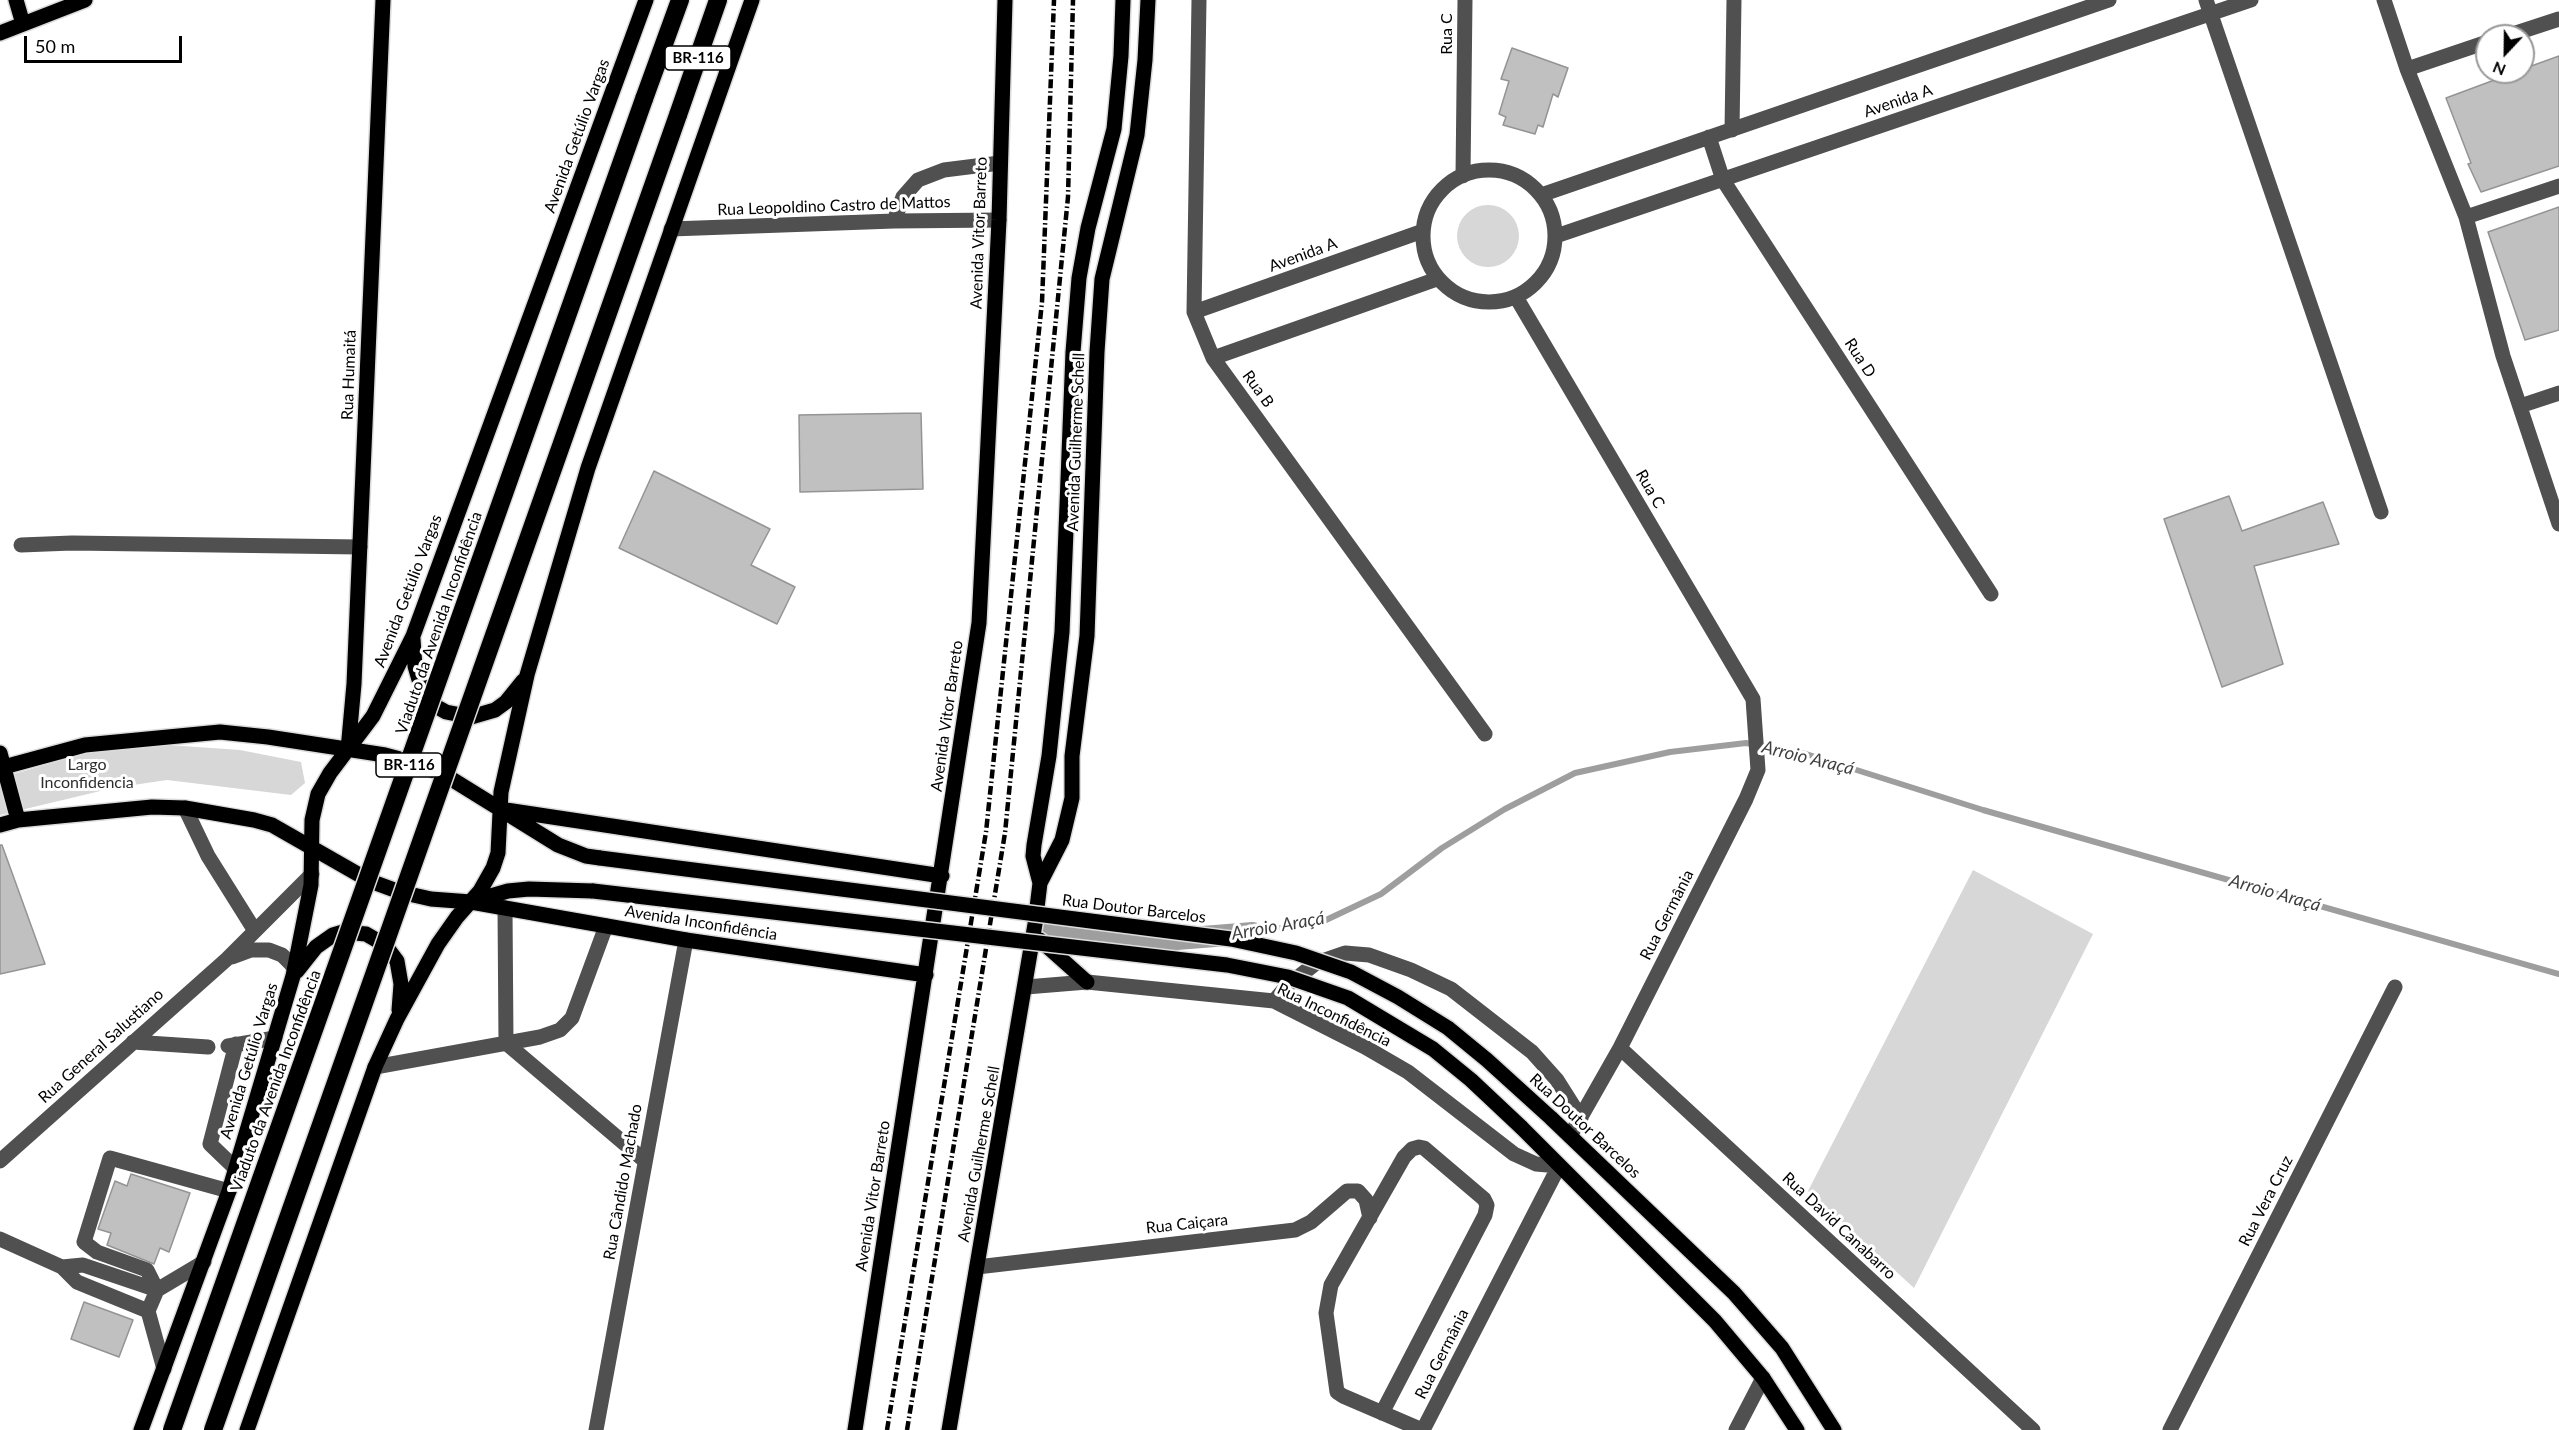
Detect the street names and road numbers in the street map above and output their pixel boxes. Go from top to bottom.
street label: Rua C [1437,13,1457,55]
road number: BR-116 [665,46,731,70]
street label: Avenida Getúlio Vargas [540,56,614,216]
street label: Avenida A [1861,80,1935,122]
street label: Avenida Vitor Barreto [967,156,991,310]
street label: Rua Leopoldino Castro de Mattos [717,192,951,220]
street label: Avenida A [1266,234,1340,276]
street label: Rua Humaitá [338,330,360,420]
street label: Rua D [1840,335,1880,381]
street label: Avenida Guilherme Schell [1063,352,1089,532]
street label: Rua B [1238,367,1278,411]
street label: Rua C [1631,466,1669,512]
street label: Viaduto da Avenida Inconfidência [392,509,486,737]
street label: Avenida Getúlio Vargas [370,512,446,670]
street label: Avenida Vitor Barreto [927,639,967,793]
road number: BR-116 [376,753,442,777]
street label: Rua Germânia [1636,867,1698,963]
street label: Rua Doutor Barcelos [1061,891,1207,927]
street label: Avenida Inconfidência [623,901,779,945]
street label: Viaduto da Avenida Inconfidência [227,968,325,1194]
street label: Rua Inconfidência [1274,979,1394,1051]
street label: Avenida Getúlio Vargas [216,981,282,1141]
street label: Rua General Salustiano [35,985,167,1107]
street label: Avenida Guilherme Schell [954,1064,1004,1244]
street label: Rua Doutor Barcelos [1526,1070,1644,1182]
street label: Rua Cândido Machado [600,1102,646,1262]
street label: Avenida Vitor Barreto [852,1119,894,1273]
street label: Rua Vera Cruz [2235,1152,2297,1250]
street label: Rua David Canabarro [1778,1168,1900,1284]
street label: Rua Caiçara [1145,1210,1229,1238]
street label: Rua Germânia [1411,1306,1473,1402]

